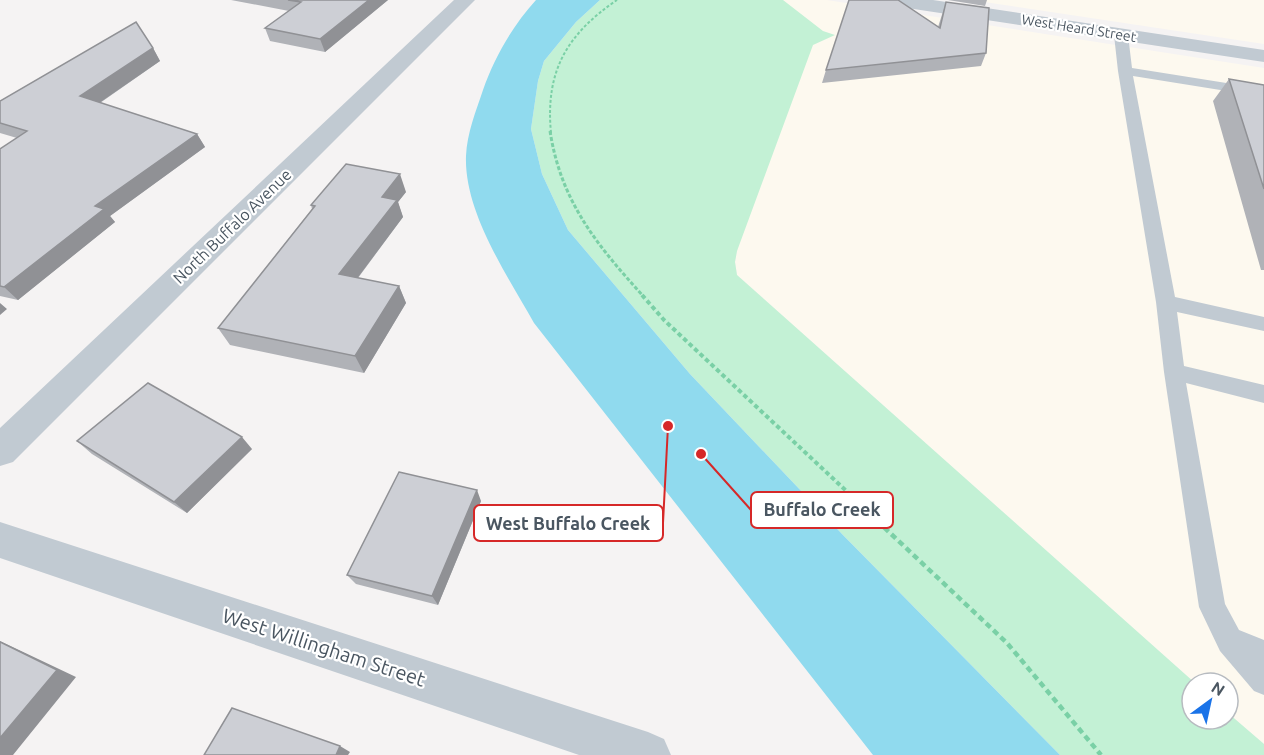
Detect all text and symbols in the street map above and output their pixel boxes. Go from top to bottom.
street label: West Heard Street [1021,11,1138,45]
street label: North Buffalo Avenue [169,165,295,287]
callout: Buffalo Creek [751,492,893,528]
text: Buffalo Creek [763,499,881,519]
callout: West Buffalo Creek [474,505,663,541]
text: West Buffalo Creek [486,513,650,533]
street label: West Willingham Street [220,603,428,691]
north arrow [1180,671,1240,731]
text: N [1208,678,1228,699]

